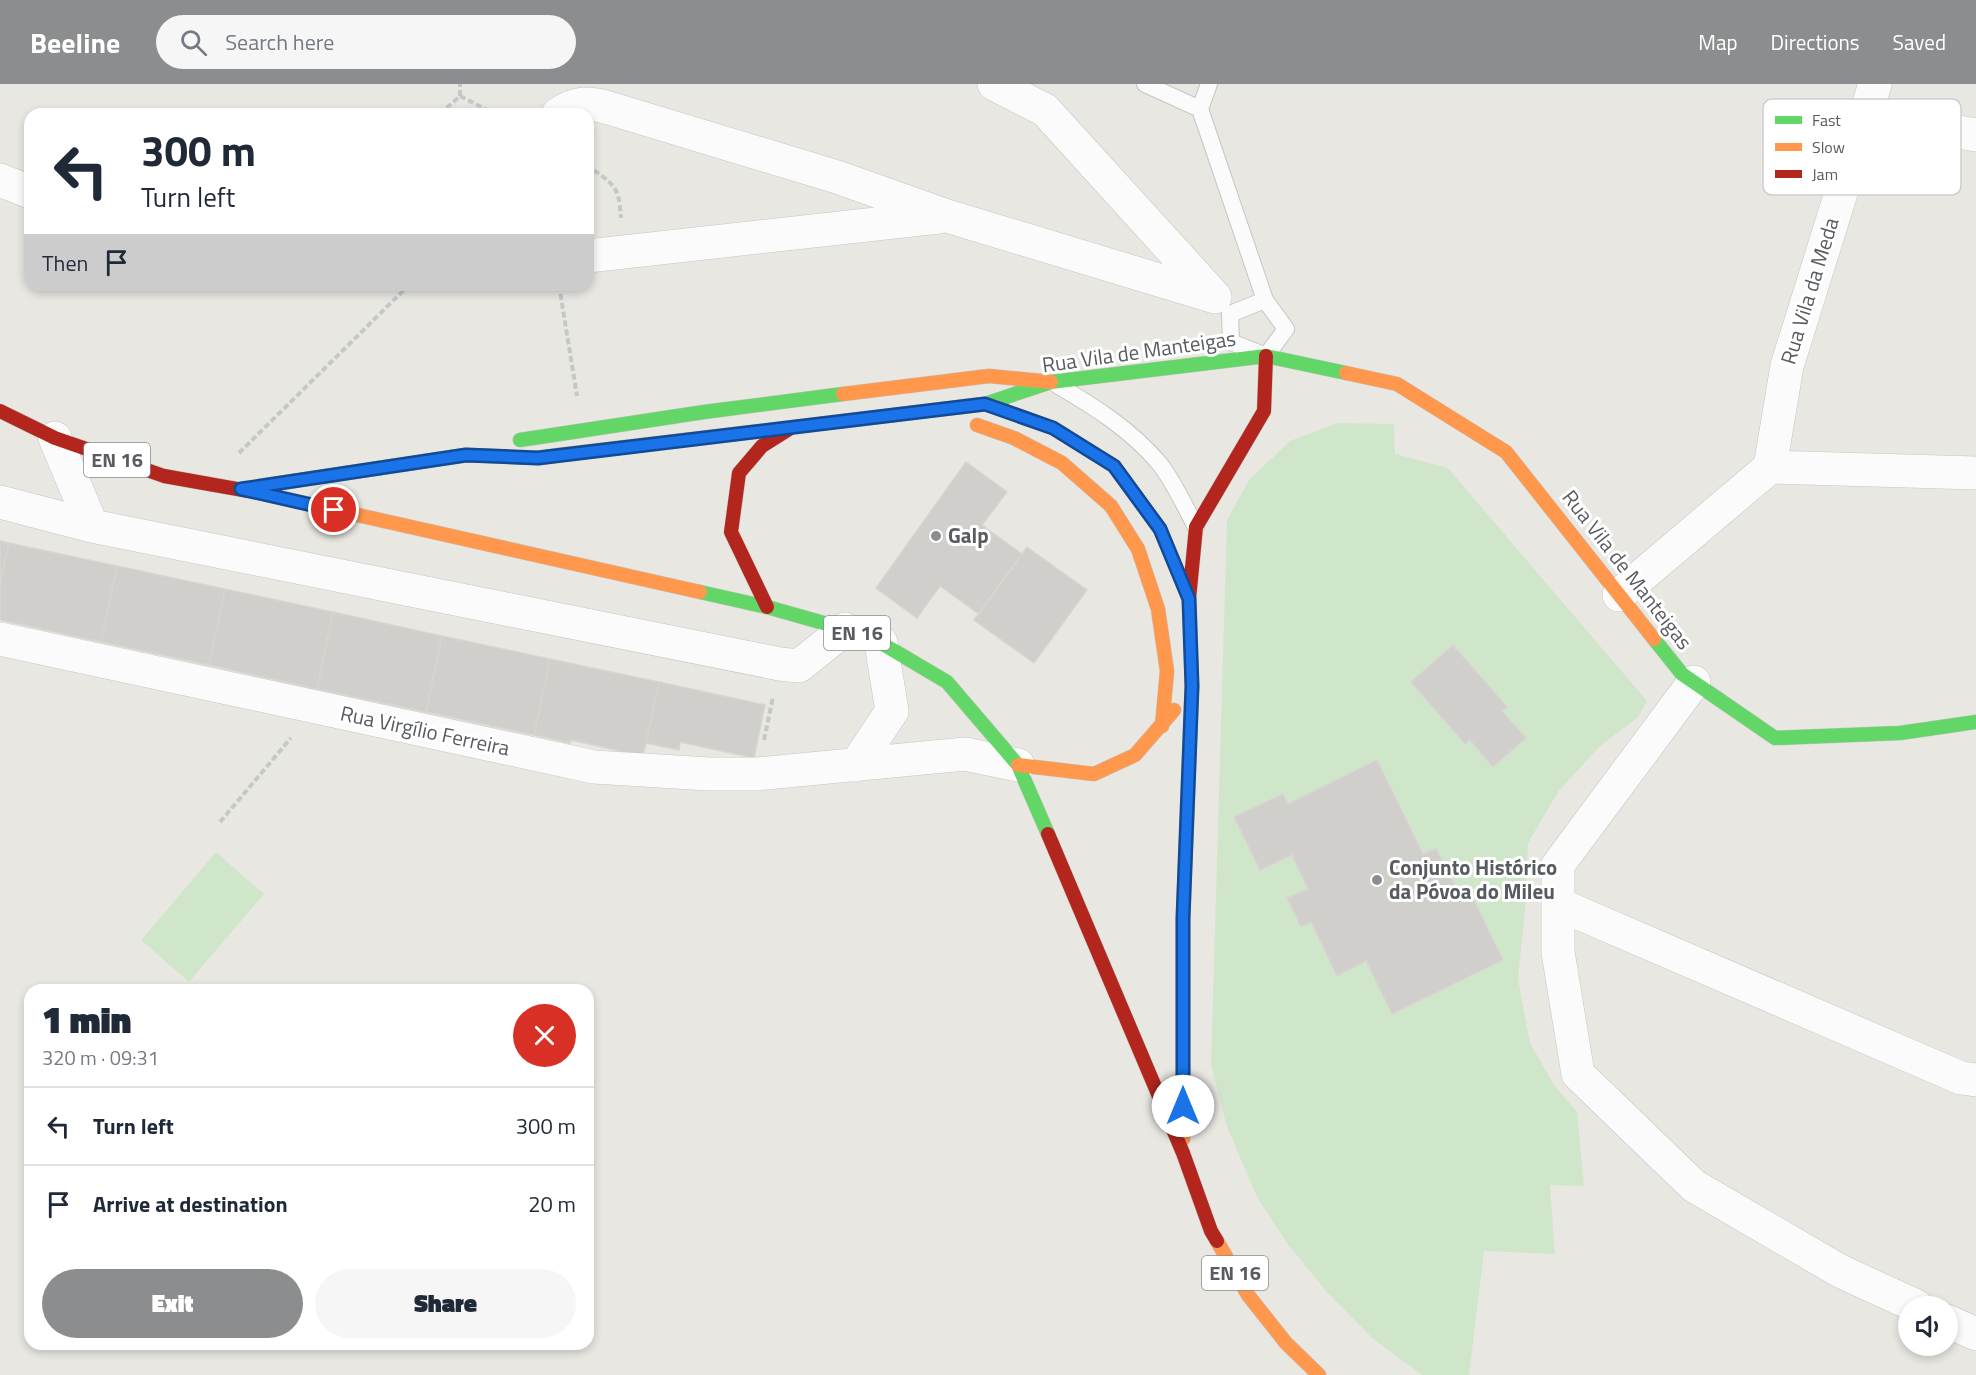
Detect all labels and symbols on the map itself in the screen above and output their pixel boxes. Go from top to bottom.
legend [1763,99,1961,195]
text: Fast [1812,108,1841,132]
text: Slow [1812,135,1845,159]
text: Jam [1812,162,1838,186]
street label: Rua Vila da Meda [1772,213,1847,368]
street label: Rua Vila de Manteigas [1040,322,1238,380]
road number: EN 16 [84,443,150,477]
street label: Rua Vila de Manteigas [1555,483,1701,656]
pin [308,484,359,535]
place label: Galp [948,519,989,551]
marker: Galp [929,529,943,543]
road number: EN 16 [824,616,890,650]
street label: Rua Virgílio Ferreira [338,696,513,764]
place label: Conjunto Histórico da Póvoa do Mileu [1389,851,1557,907]
marker: Conjunto Histórico da Póvoa do Mileu [1370,873,1384,887]
position arrow [1151,1074,1215,1138]
road number: EN 16 [1202,1256,1268,1290]

